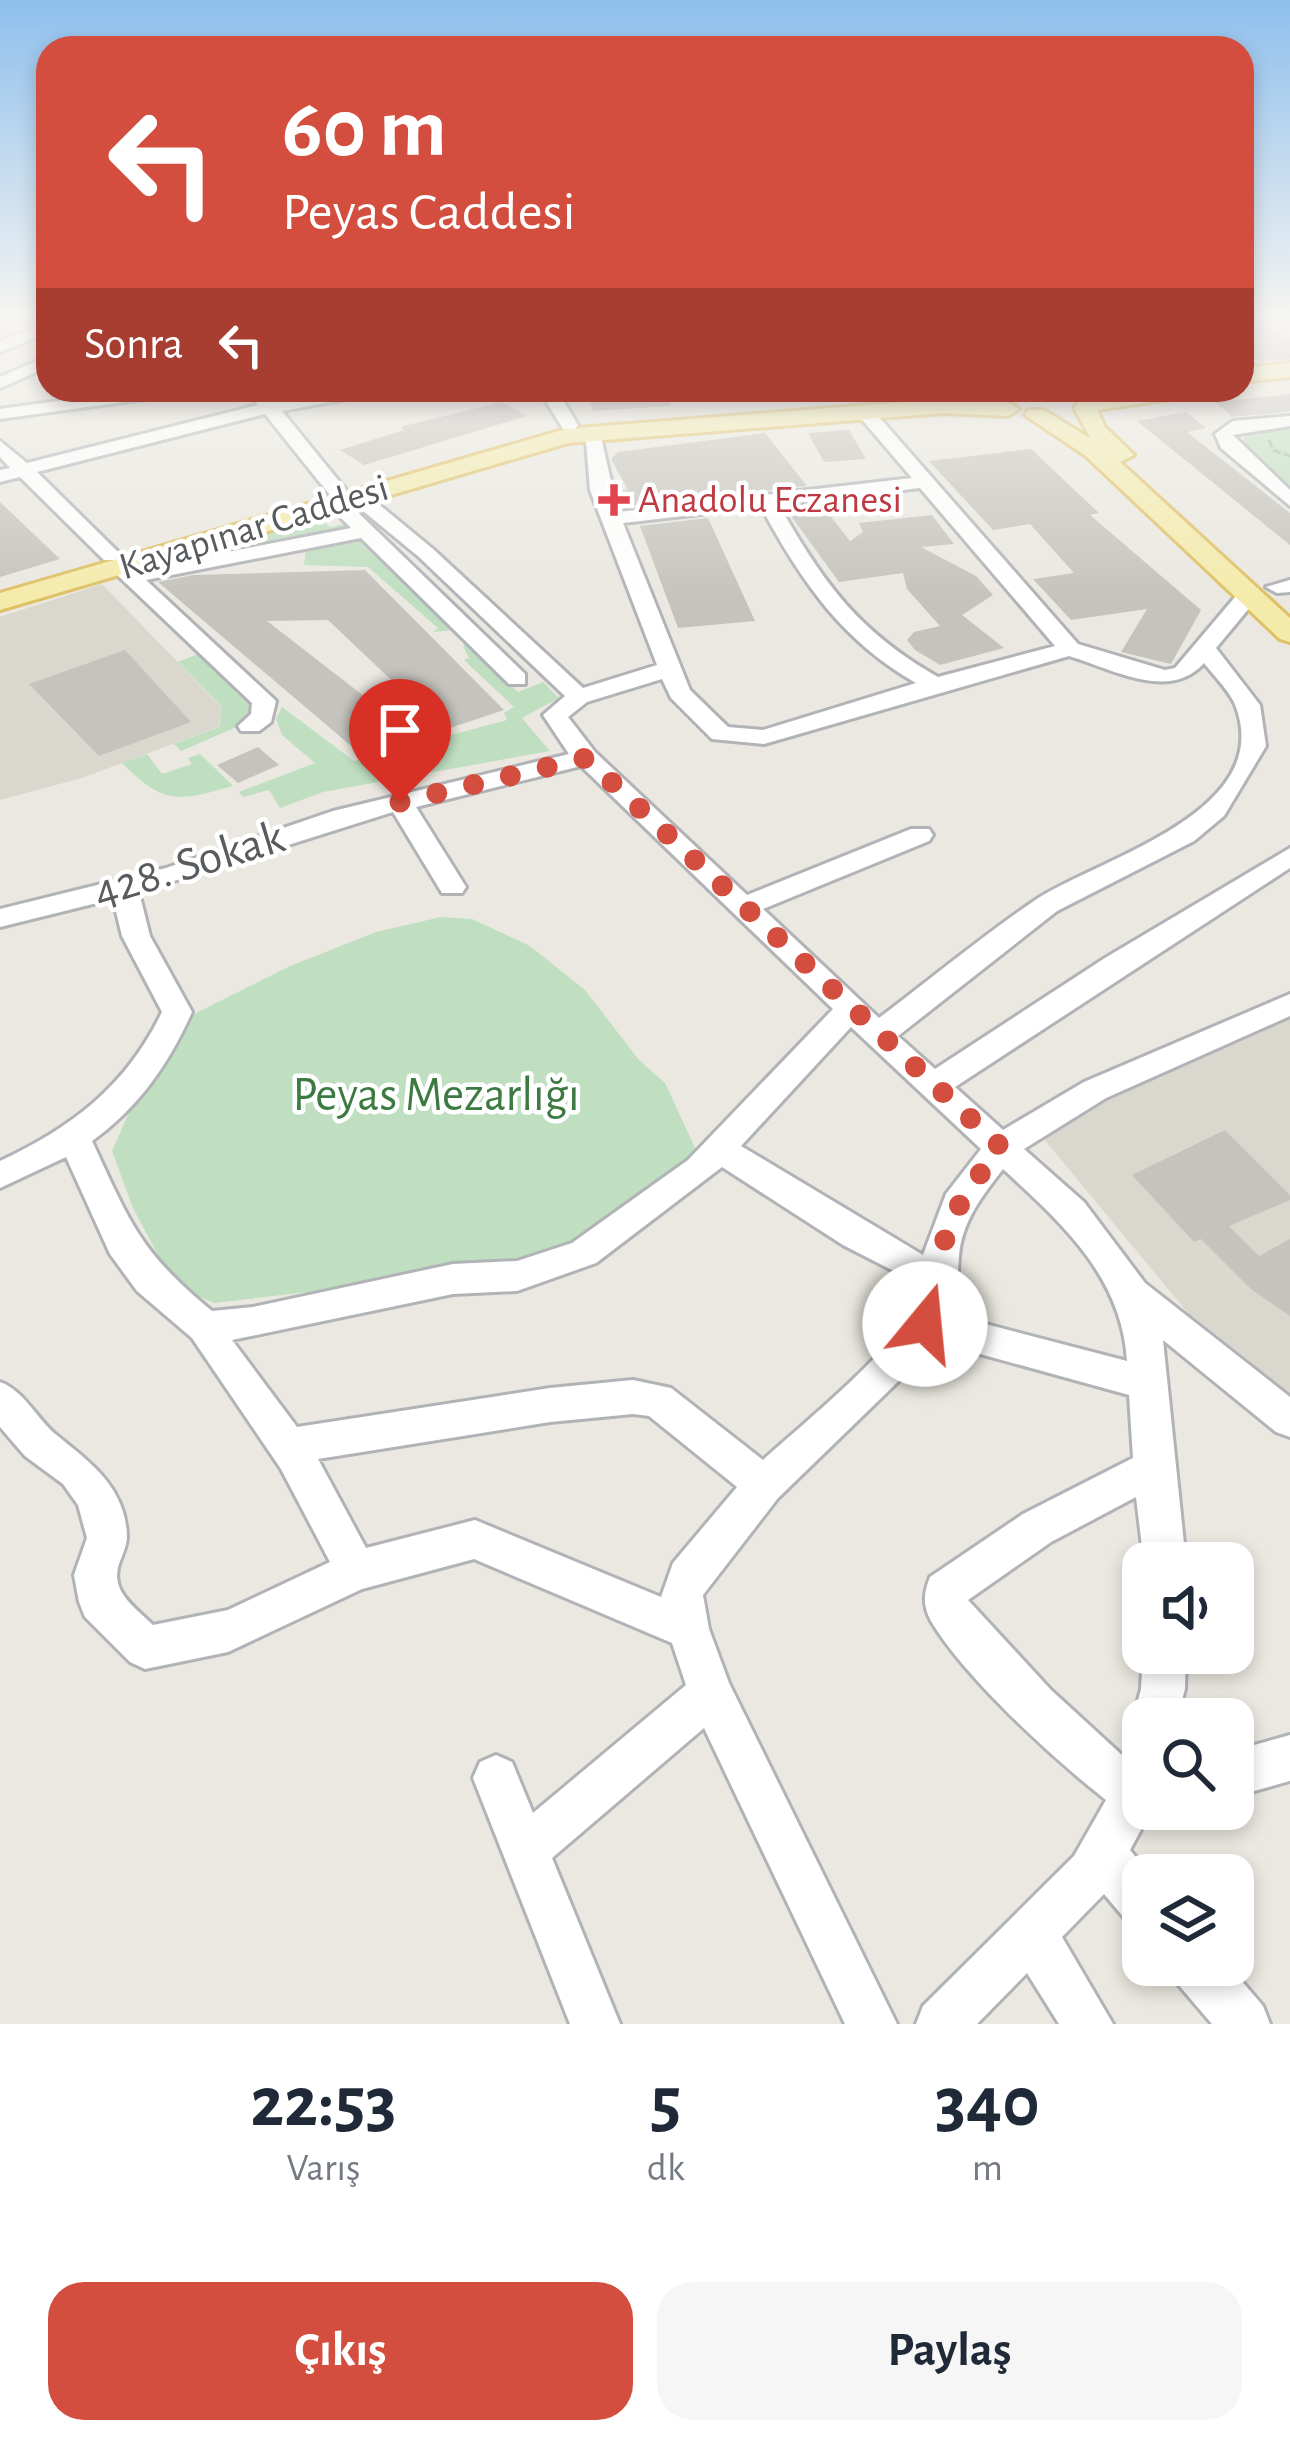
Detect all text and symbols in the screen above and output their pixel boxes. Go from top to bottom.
icon: left [84,84,240,240]
text: 60 m [282,88,447,172]
text: Peyas Caddesi [282,186,576,240]
icon: left [208,312,274,378]
text: Sonra [84,322,184,367]
street label: Kayapınar Caddesi [115,469,393,587]
place label: Anadolu Eczanesi [638,481,902,520]
marker: Anadolu Eczanesi [601,487,627,513]
pin [349,679,451,802]
icon: arrive [367,697,433,763]
street label: 428. Sokak [88,813,290,917]
park label: Peyas Mezarlığı [292,1072,580,1120]
position arrow [862,1261,988,1387]
map controls [1122,1542,1254,1986]
button: sound [1122,1542,1254,1674]
button: search [1122,1698,1254,1830]
button: layers [1122,1854,1254,1986]
text: 22:53 [250,2067,397,2139]
text: 5 [650,2067,681,2139]
text: 340 [935,2067,1040,2139]
text: Varış [286,2149,360,2188]
text: dk [647,2149,685,2188]
text: m [972,2149,1003,2188]
button: Çıkış [48,2282,633,2420]
button: Paylaş [657,2282,1242,2420]

